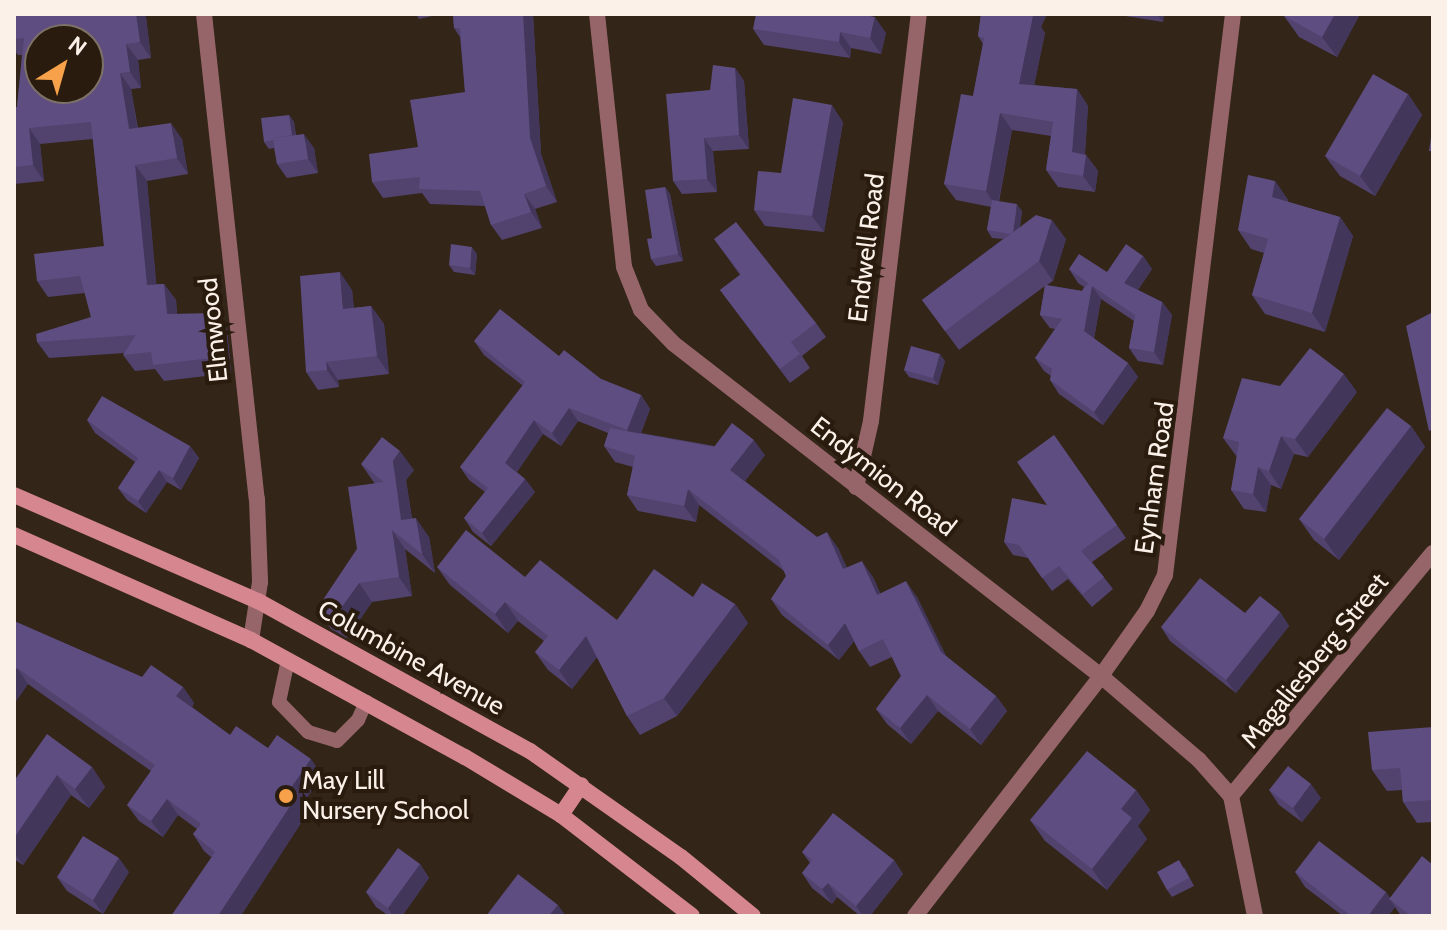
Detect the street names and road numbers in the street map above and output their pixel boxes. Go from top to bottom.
street label: Endwell Road [842,172,892,324]
street label: Elmwood [193,276,235,384]
street label: Eynham Road [1129,400,1181,556]
street label: Endymion Road [804,411,962,543]
street label: Magaliesberg Street [1235,567,1395,755]
street label: Columbine Avenue [312,594,510,722]

